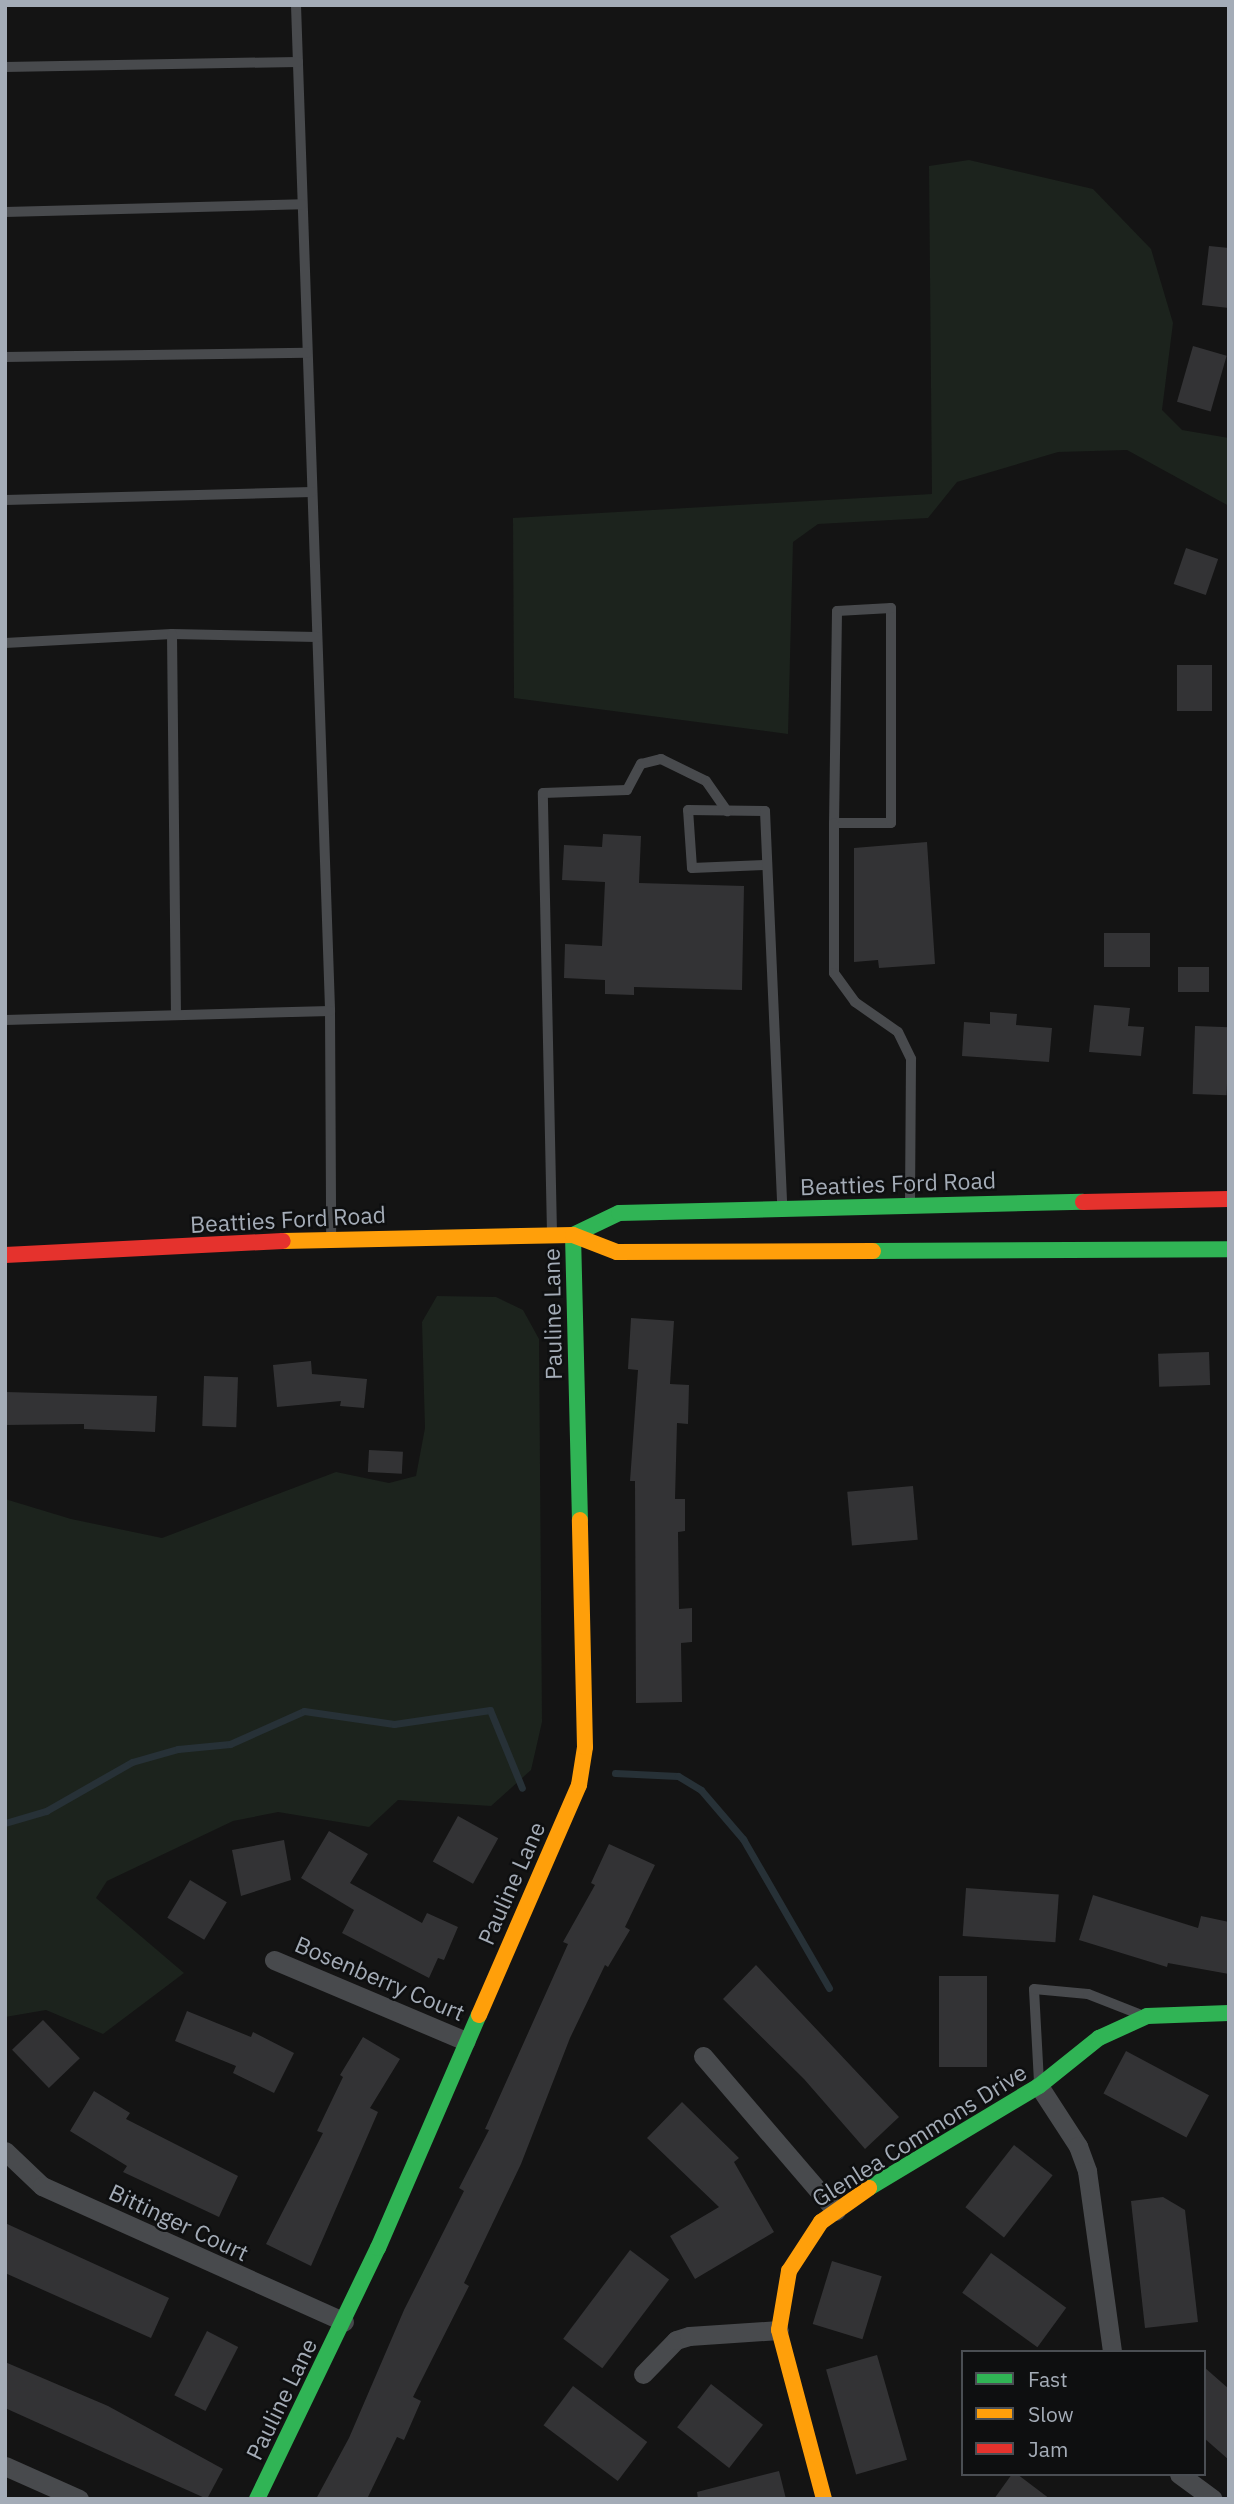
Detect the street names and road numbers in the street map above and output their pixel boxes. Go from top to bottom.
street label: Beatties Ford Road [800,1166,996,1200]
street label: Beatties Ford Road [189,1200,387,1238]
street label: Pauline Lane [537,1248,567,1380]
street label: Pauline Lane [472,1817,550,1949]
street label: Bosenberry Court [291,1930,469,2026]
street label: Glenlea Commons Drive [807,2058,1031,2212]
street label: Bittinger Court [105,2178,253,2266]
street label: Pauline Lane [240,2334,322,2464]

